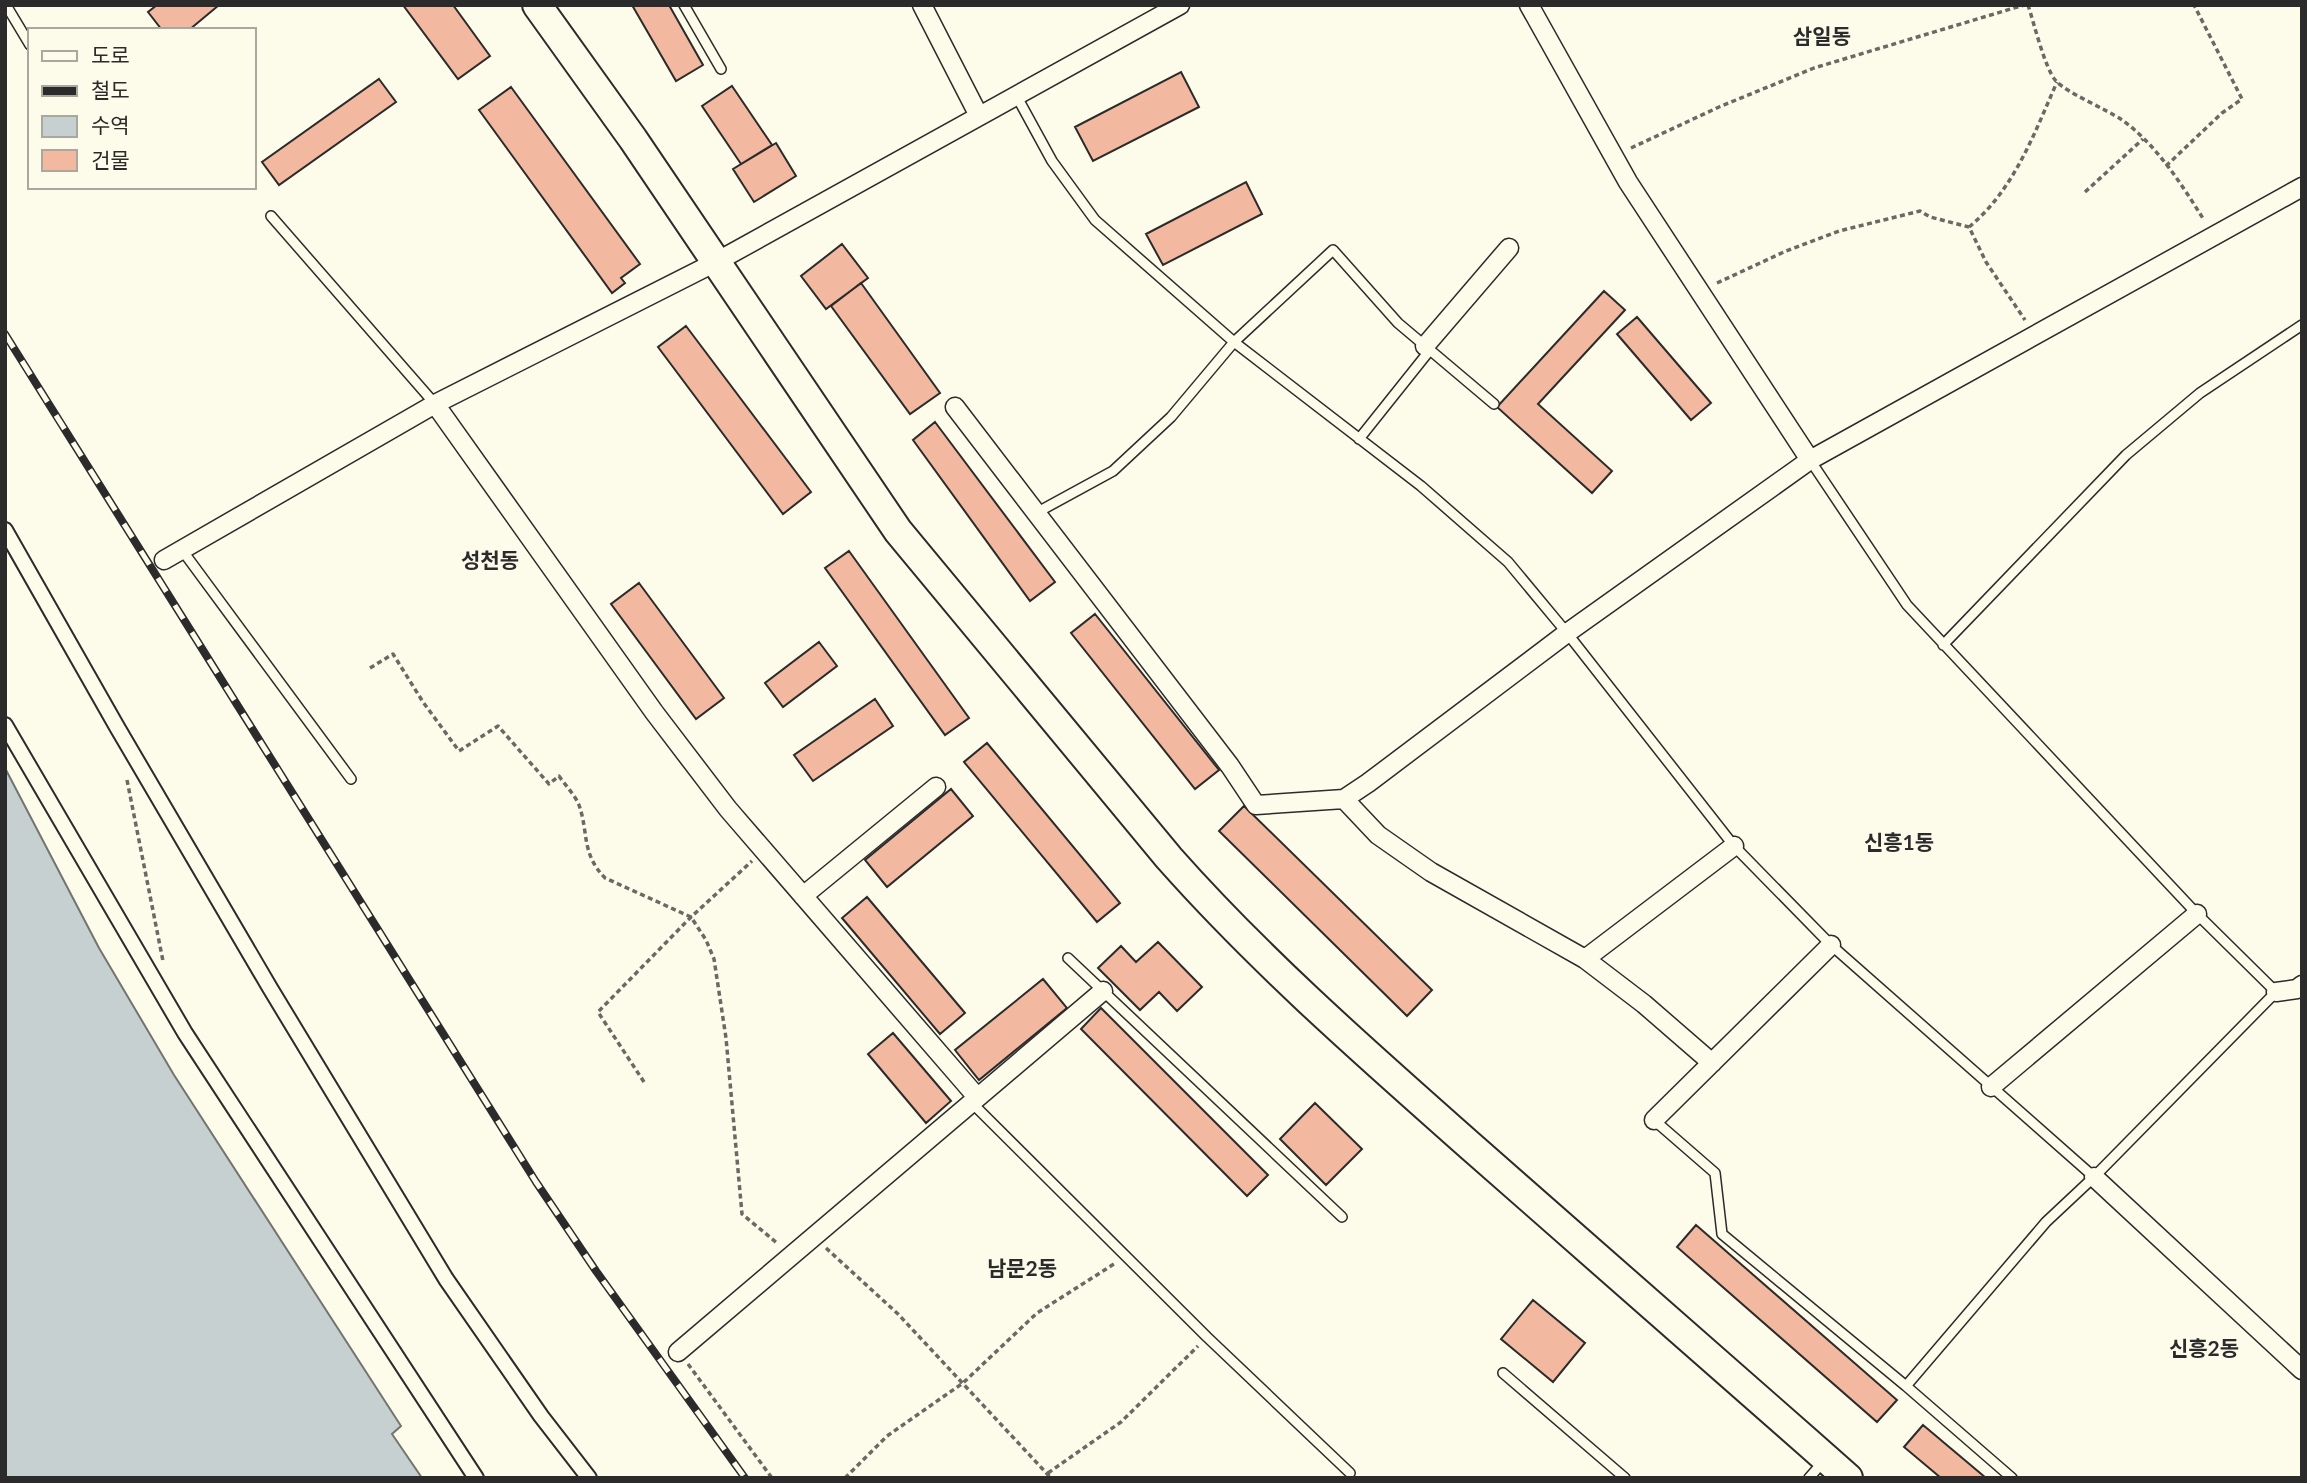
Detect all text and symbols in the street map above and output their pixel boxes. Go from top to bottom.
district label: 삼일동 [1793,23,1851,48]
legend [28,28,256,189]
text: 도로 [91,42,130,67]
text: 철도 [91,77,130,102]
text: 수역 [91,112,130,137]
text: 건물 [91,147,130,172]
district label: 성천동 [461,547,519,572]
district label: 신흥1동 [1864,829,1934,854]
district label: 남문2동 [987,1255,1057,1280]
district label: 신흥2동 [2169,1335,2239,1360]

